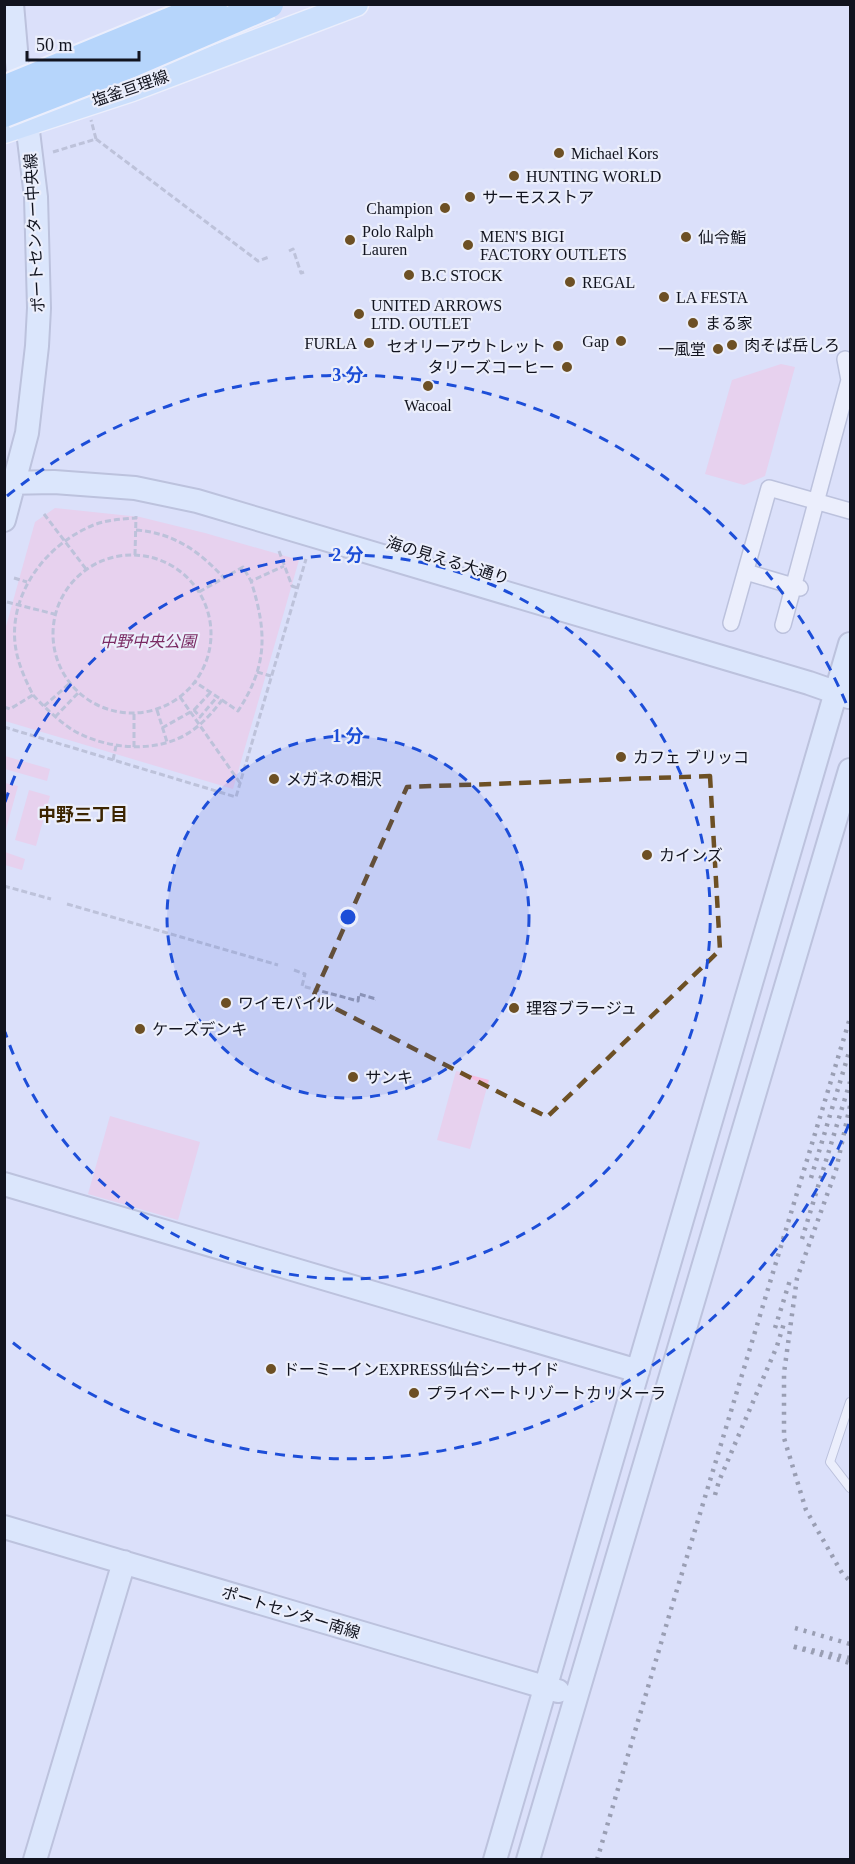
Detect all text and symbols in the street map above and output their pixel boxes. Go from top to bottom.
scale bar [27,24,140,62]
text: 50 m [36,35,73,55]
street label: 塩釜亘理線 [90,67,171,110]
place label: Michael Kors [571,145,659,162]
marker: Michael Kors [552,146,566,160]
street label: ポートセンター中央線 [22,153,47,313]
place label: HUNTING WORLD [526,168,661,185]
marker: HUNTING WORLD [507,169,521,183]
place label: サーモスストア [482,189,594,206]
marker: サーモスストア [463,190,477,204]
place label: Champion [366,200,433,218]
marker: Champion [438,201,452,215]
place label: Polo Ralph Lauren [362,223,434,258]
place label: MEN'S BIGI FACTORY OUTLETS [480,228,627,263]
place label: 仙令鮨 [698,229,746,246]
marker: 仙令鮨 [679,230,693,244]
marker: Polo Ralph Lauren [343,233,357,247]
marker: MEN'S BIGI FACTORY OUTLETS [461,238,475,252]
place label: B.C STOCK [421,267,503,284]
marker: B.C STOCK [402,268,416,282]
place label: REGAL [582,274,635,291]
marker: REGAL [563,275,577,289]
place label: LA FESTA [676,289,749,306]
marker: LA FESTA [657,290,671,304]
place label: UNITED ARROWS LTD. OUTLET [371,297,502,332]
marker: UNITED ARROWS LTD. OUTLET [352,307,366,321]
place label: まる家 [705,315,753,332]
marker: まる家 [686,316,700,330]
place label: Gap [582,333,609,351]
marker: Gap [614,334,628,348]
place label: FURLA [305,335,357,352]
marker: FURLA [362,336,376,350]
place label: 肉そば岳しろ [744,337,840,354]
place label: セオリーアウトレット [387,338,546,355]
marker: 肉そば岳しろ [725,338,739,352]
marker: セオリーアウトレット [551,339,565,353]
place label: 一風堂 [658,341,706,358]
marker: 一風堂 [711,342,725,356]
place label: タリーズコーヒー [428,359,555,376]
marker: タリーズコーヒー [560,360,574,374]
text: 3 分 [332,365,364,385]
marker: Wacoal [421,379,435,393]
place label: Wacoal [404,397,452,414]
street label: 海の見える大通り [384,534,511,587]
text: 2 分 [332,545,364,565]
park label: 中野中央公園 [100,633,198,650]
text: 1 分 [332,726,364,746]
place label: カフェ ブリッコ [633,749,749,766]
marker: カフェ ブリッコ [614,750,628,764]
place label: メガネの相沢 [286,771,382,788]
marker: メガネの相沢 [267,772,281,786]
district label: 中野三丁目 [38,805,128,825]
place label: カインズ [659,847,723,864]
marker: カインズ [640,848,654,862]
centre of rings [338,907,358,927]
place label: ワイモバイル [238,995,334,1012]
marker: ワイモバイル [219,996,233,1010]
place label: 理容ブラージュ [526,1000,637,1017]
marker: 理容ブラージュ [507,1001,521,1015]
place label: ケーズデンキ [152,1021,247,1038]
marker: ケーズデンキ [133,1022,147,1036]
place label: サンキ [365,1069,413,1086]
marker: サンキ [346,1070,360,1084]
place label: ドーミーインEXPRESS仙台シーサイド [283,1361,559,1378]
marker: ドーミーインEXPRESS仙台シーサイド [264,1362,278,1376]
place label: プライベートリゾートカリメーラ [426,1385,666,1402]
marker: プライベートリゾートカリメーラ [407,1386,421,1400]
street label: ポートセンター南線 [220,1583,362,1642]

